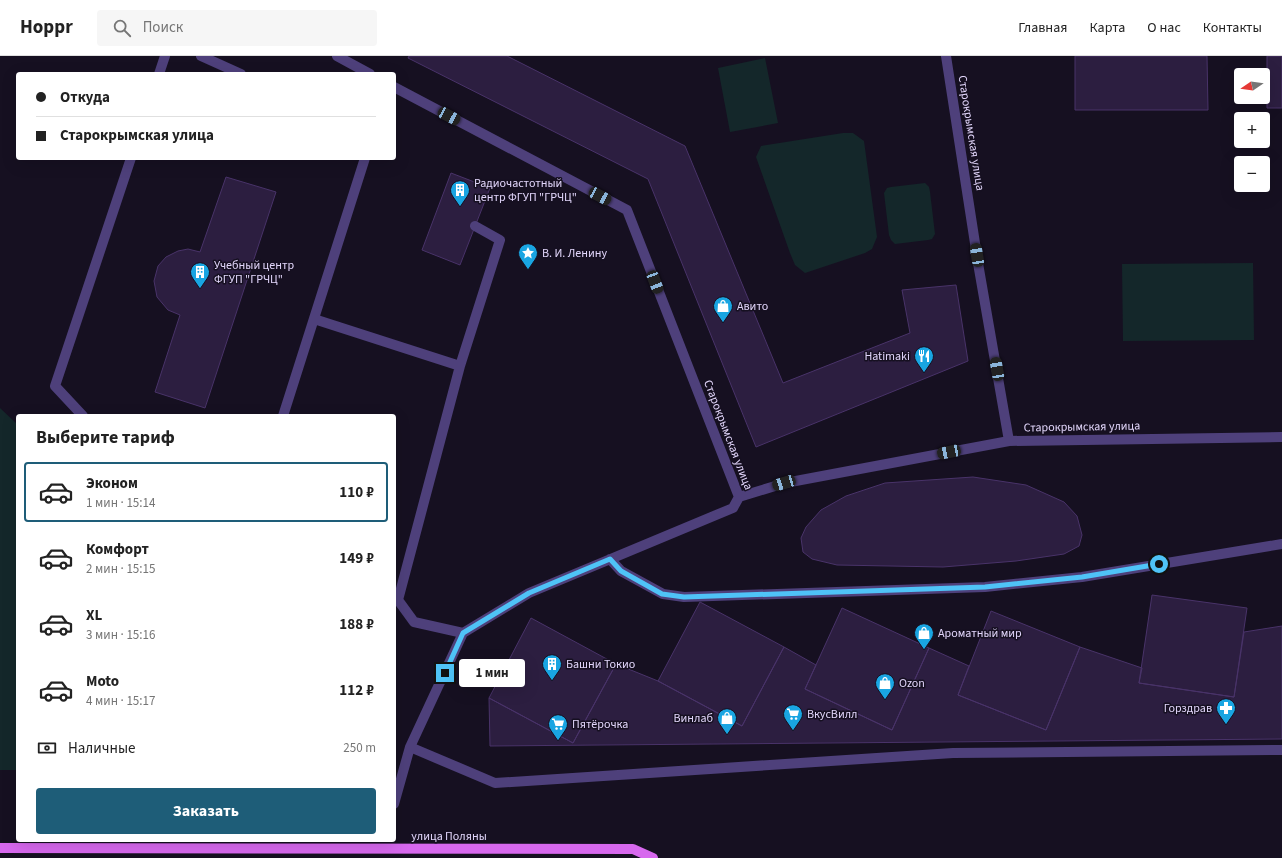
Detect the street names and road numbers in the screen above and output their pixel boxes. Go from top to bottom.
street label: Старокрымская улица [953,74,989,192]
street label: Старокрымская улица [699,377,757,493]
street label: Старокрымская улица [1024,417,1140,437]
street label: улица Поляны [411,828,487,845]

